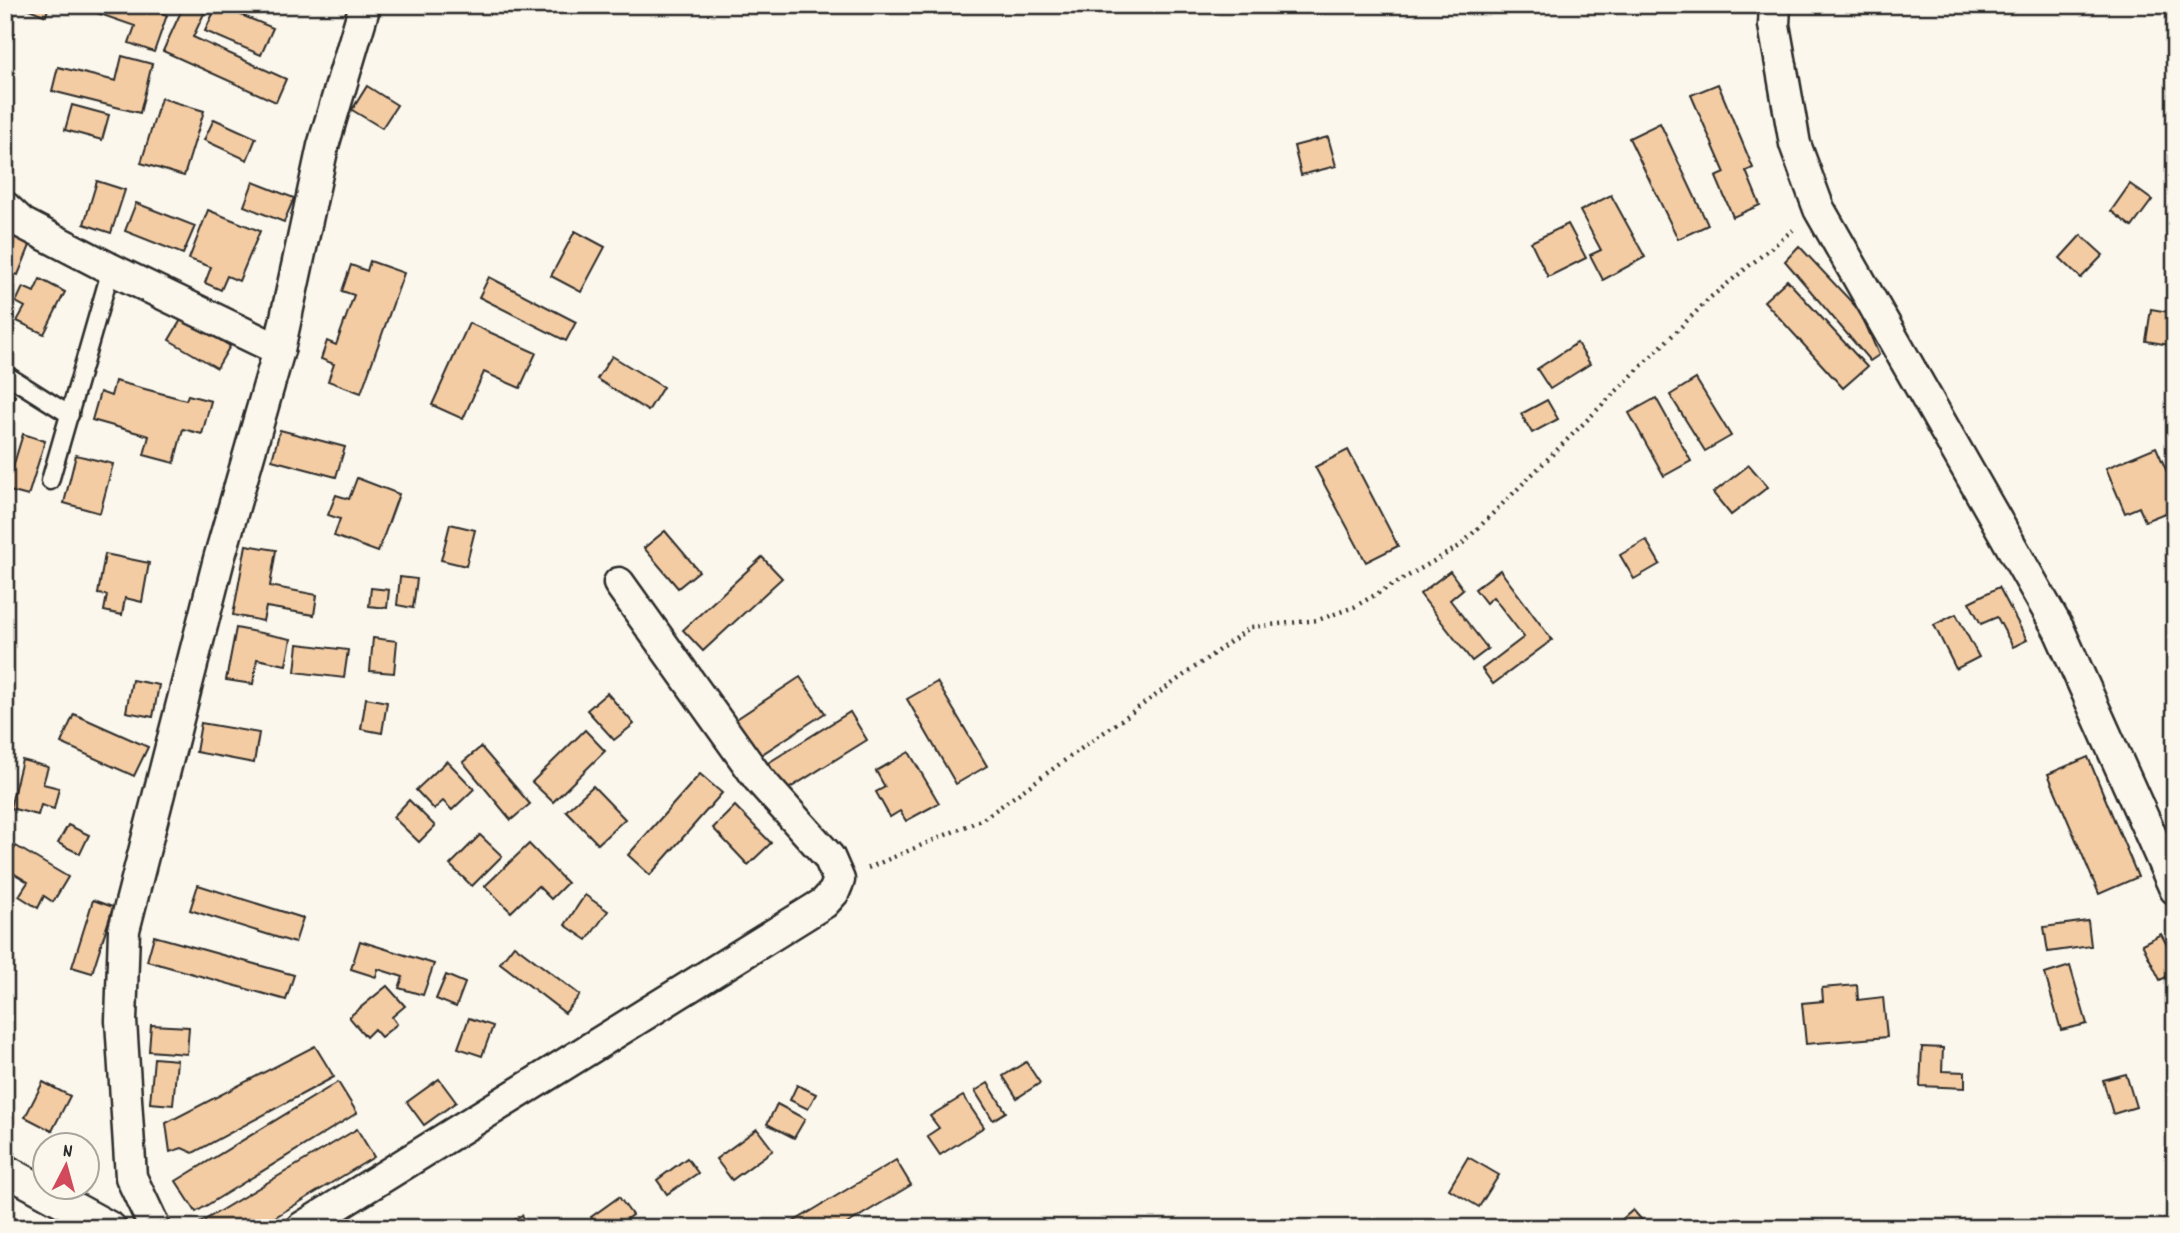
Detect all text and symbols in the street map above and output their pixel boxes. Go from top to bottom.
north arrow [32,1132,102,1202]
text: N [61,1139,73,1166]

